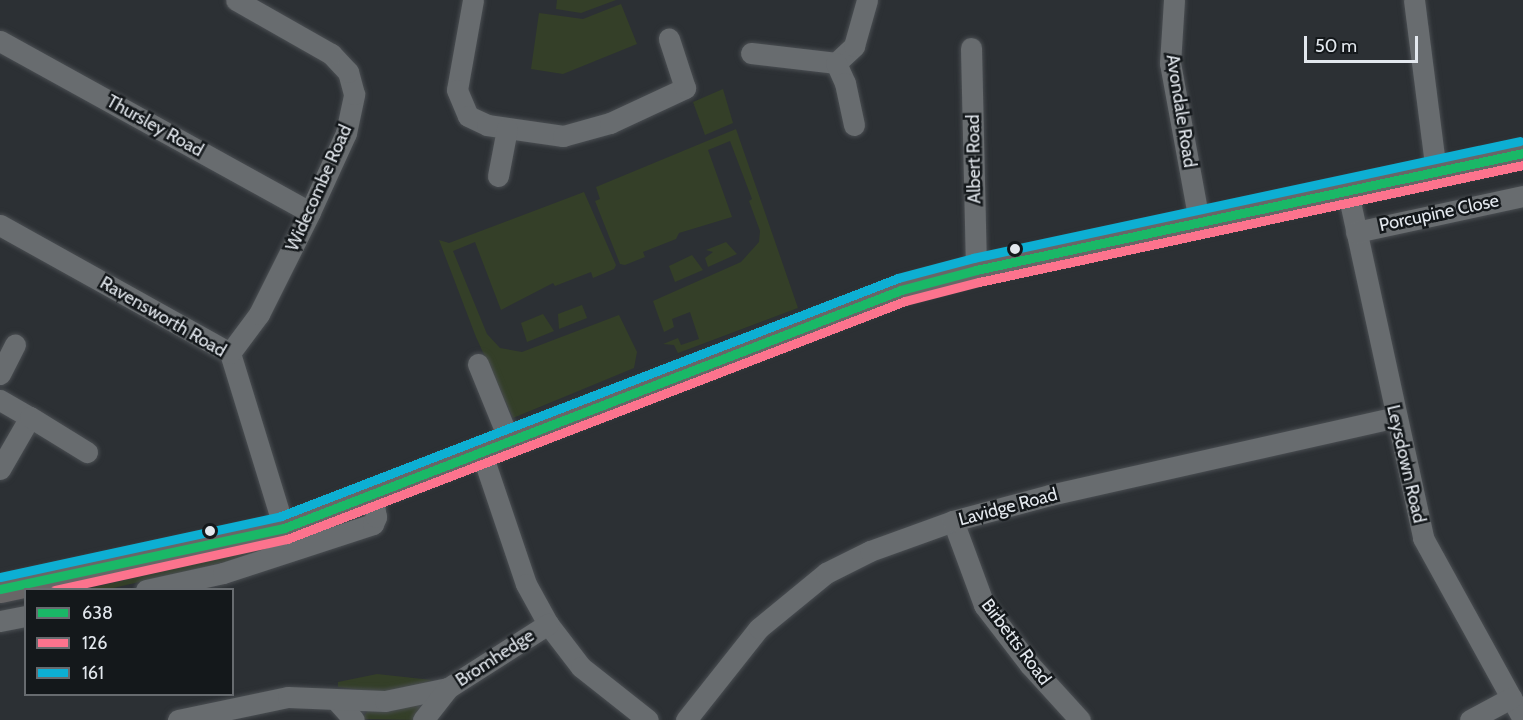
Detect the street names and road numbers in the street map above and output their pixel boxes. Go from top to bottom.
street label: Avondale Road [1161,53,1201,169]
street label: Thursley Road [103,91,207,161]
street label: Albert Road [962,114,986,204]
street label: Widecombe Road [281,121,357,255]
street label: Porcupine Close [1377,190,1501,236]
street label: Ravensworth Road [96,272,230,362]
street label: Leysdown Road [1382,403,1430,525]
street label: Lavidge Road [956,483,1060,531]
street label: Birbetts Road [977,595,1055,689]
street label: Bromhedge [452,625,538,691]

